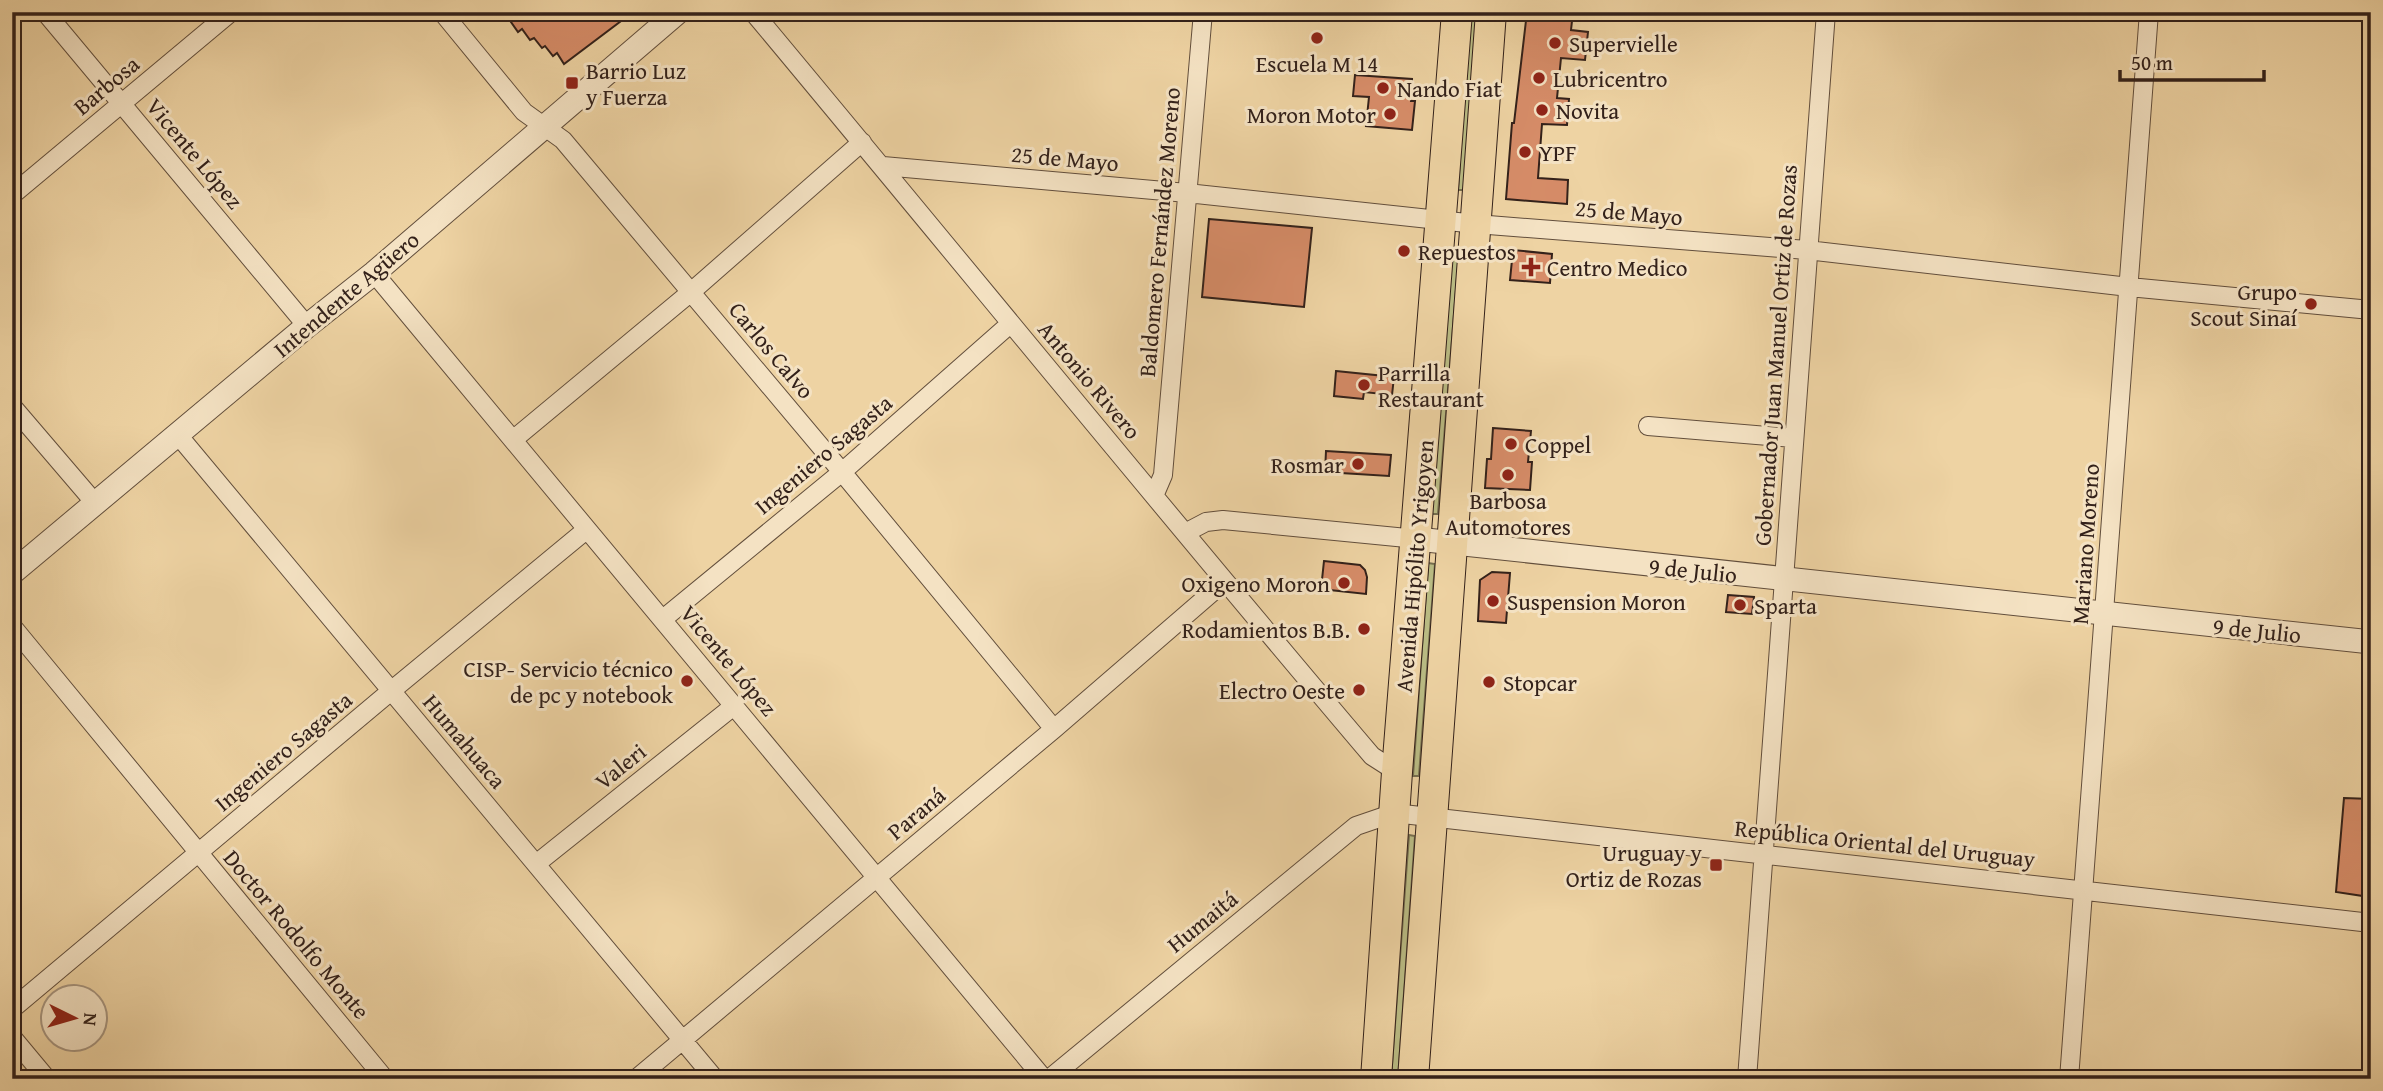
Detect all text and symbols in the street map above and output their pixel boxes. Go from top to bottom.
place label: Supervielle [1569,27,1678,60]
marker: Escuela M 14 [1309,30,1325,46]
marker: Supervielle [1547,35,1563,51]
scale bar [2120,38,2264,82]
place label: Escuela M 14 [1256,47,1378,80]
text: 50 m [2131,47,2173,78]
street label: Barbosa [66,48,146,122]
place label: Barrio Luz y Fuerza [585,54,686,113]
place label: Lubricentro [1553,62,1667,95]
marker: Lubricentro [1531,70,1547,86]
place label: Nando Fiat [1397,72,1502,105]
marker: Barrio Luz y Fuerza [564,75,580,91]
marker: Nando Fiat [1375,80,1391,96]
street label: Baldomero Fernández Moreno [1130,86,1188,378]
street label: Vicente López [139,90,251,216]
place label: Novita [1556,94,1619,127]
place label: Moron Motor [1247,98,1377,131]
marker: Novita [1534,102,1550,118]
marker: Moron Motor [1382,106,1398,122]
place label: YPF [1539,136,1576,169]
street label: 25 de Mayo [1010,137,1120,179]
marker: YPF [1517,144,1533,160]
street label: Gobernador Juan Manuel Ortiz de Rozas [1745,163,1805,547]
street label: 25 de Mayo [1574,191,1684,233]
street label: Intendente Agüero [266,223,426,365]
place label: Repuestos [1418,235,1516,268]
marker: Repuestos [1396,243,1412,259]
place label: Centro Medico [1547,251,1688,284]
marker: Centro Medico [1521,257,1541,277]
place label: Grupo Scout Sinaí [2190,275,2298,334]
street label: Carlos Calvo [722,294,822,406]
marker: Grupo Scout Sinaí [2303,296,2319,312]
street label: Antonio Rivero [1031,314,1149,446]
place label: Parrilla Restaurant [1378,356,1484,415]
marker: Parrilla Restaurant [1356,377,1372,393]
street label: Ingeniero Sagasta [747,386,899,522]
place label: Coppel [1525,428,1591,461]
marker: Coppel [1503,436,1519,452]
street label: Avenida Hipólito Yrigoyen [1387,438,1441,694]
place label: Rosmar [1271,448,1345,481]
marker: Rosmar [1350,456,1366,472]
street label: Mariano Moreno [2063,462,2107,626]
marker: Barbosa Automotores [1500,467,1516,483]
place label: Barbosa Automotores [1445,484,1571,543]
street label: 9 de Julio [1647,549,1739,591]
place label: Oxigeno Moron [1182,567,1330,600]
marker: Oxigeno Moron [1336,575,1352,591]
place label: Suspension Moron [1507,585,1686,618]
place label: Sparta [1754,589,1817,622]
marker: Suspension Moron [1485,593,1501,609]
street label: Vicente López [673,597,785,723]
marker: Sparta [1732,597,1748,613]
street label: 9 de Julio [2211,609,2303,651]
place label: Rodamientos B.B. [1182,613,1350,646]
marker: Rodamientos B.B. [1356,621,1372,637]
place label: CISP- Servicio técnico de pc y notebook [464,652,673,711]
place label: Stopcar [1503,666,1578,699]
marker: CISP- Servicio técnico de pc y notebook [679,673,695,689]
place label: Electro Oeste [1219,674,1345,707]
marker: Stopcar [1481,674,1497,690]
marker: Electro Oeste [1351,682,1367,698]
street label: Ingeniero Sagasta [207,683,359,819]
street label: Humahuaca [416,686,515,796]
street label: Valeri [587,735,653,797]
street label: Paraná [880,779,952,847]
street label: República Oriental del Uruguay [1733,811,2037,875]
place label: Uruguay y Ortiz de Rozas [1566,836,1703,895]
street label: Doctor Rodolfo Monte [216,842,378,1026]
marker: Uruguay y Ortiz de Rozas [1708,857,1724,873]
street label: Humaitá [1159,882,1245,960]
north arrow [38,982,108,1052]
text: N [76,1012,105,1027]

